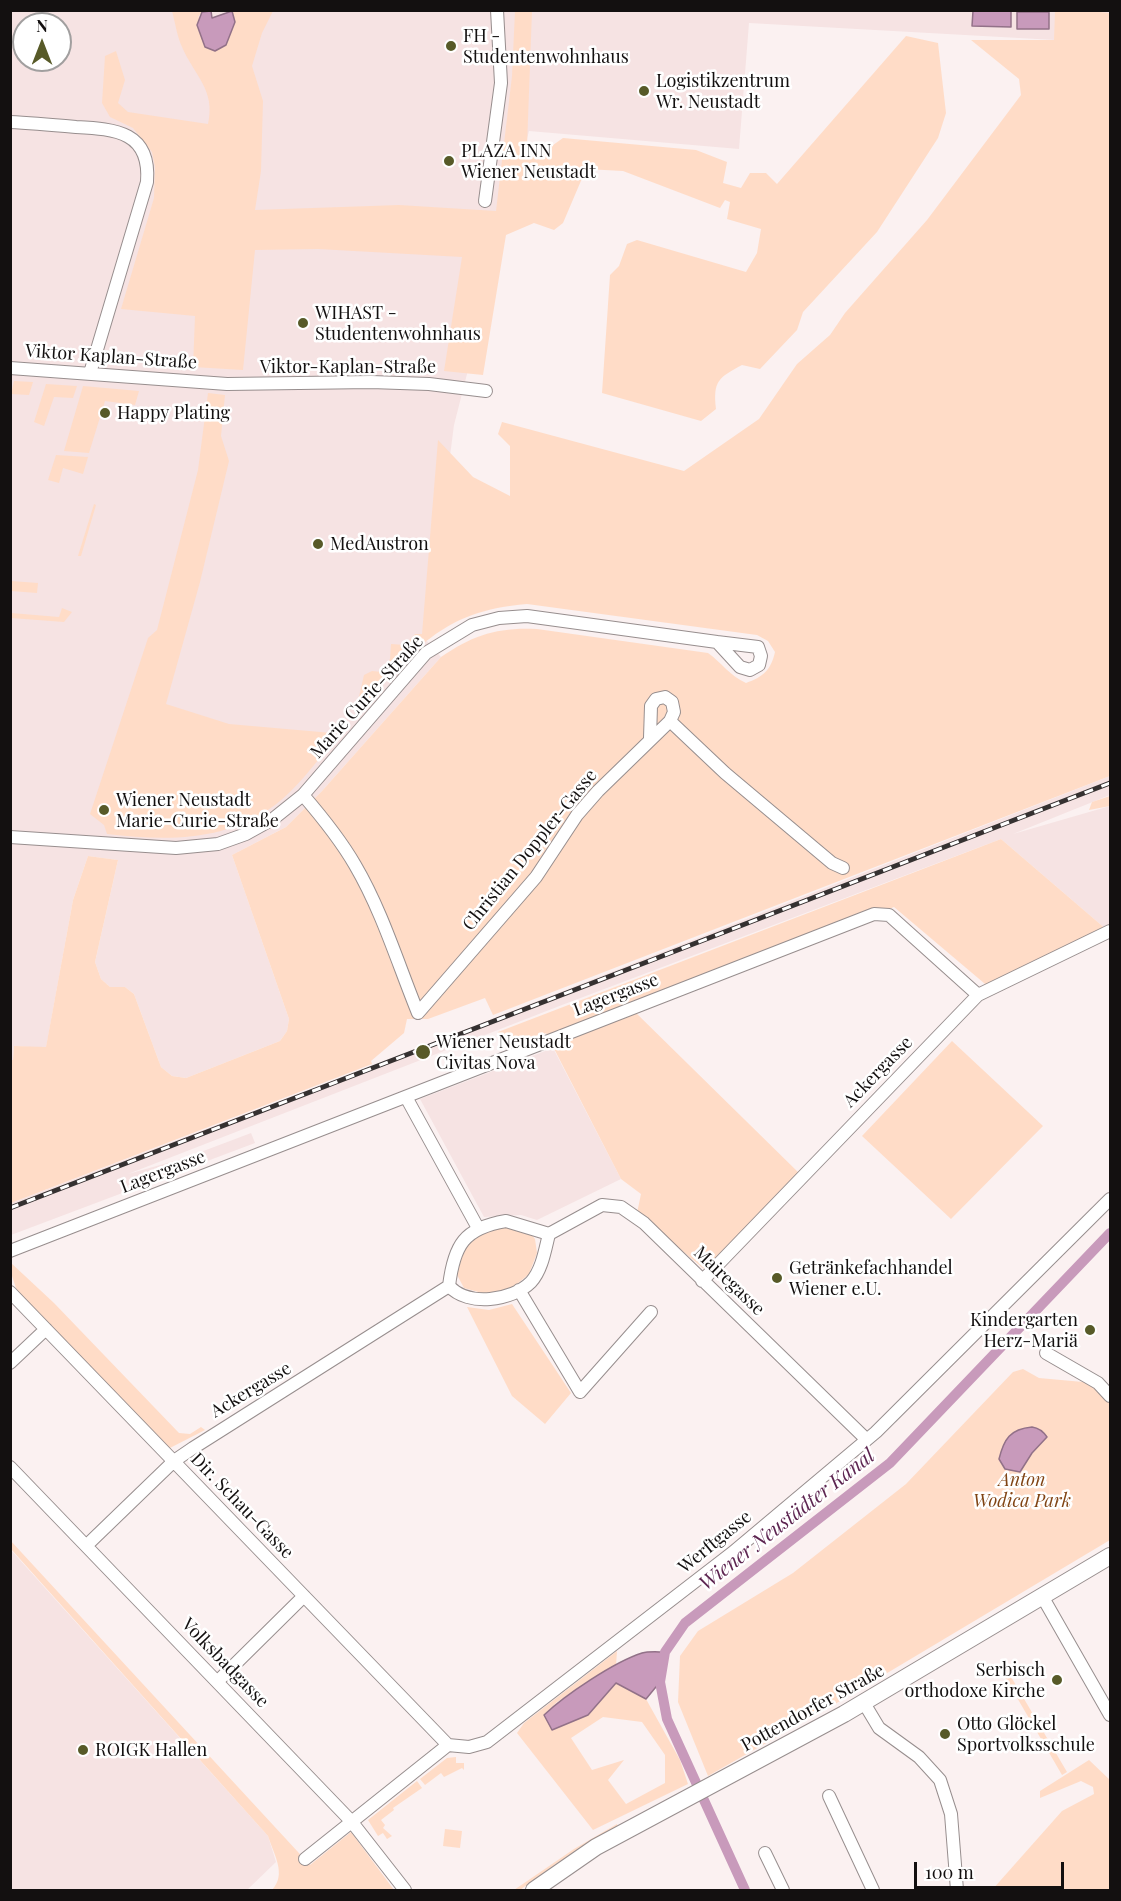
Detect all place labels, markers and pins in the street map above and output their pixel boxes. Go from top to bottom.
place label: FH - Studentenwohnhaus [463,25,629,68]
marker: FH - Studentenwohnhaus [444,39,458,53]
place label: Logistikzentrum Wr. Neustadt [656,70,790,112]
marker: Logistikzentrum Wr. Neustadt [637,84,651,98]
place label: PLAZA INN Wiener Neustadt [461,140,596,182]
marker: PLAZA INN Wiener Neustadt [442,154,456,168]
place label: WIHAST - Studentenwohnhaus [315,302,481,344]
marker: WIHAST - Studentenwohnhaus [296,316,310,330]
place label: Happy Plating [117,402,230,424]
marker: Happy Plating [98,406,112,420]
place label: MedAustron [330,533,429,555]
marker: MedAustron [311,537,325,551]
place label: Wiener Neustadt Marie-Curie-Straße [116,789,279,832]
marker: Wiener Neustadt Marie-Curie-Straße [97,803,111,817]
place label: Wiener Neustadt Civitas Nova [436,1031,571,1074]
marker: Wiener Neustadt Civitas Nova [414,1043,432,1061]
place label: Getränkefachhandel Wiener e.U. [789,1257,953,1300]
marker: Getränkefachhandel Wiener e.U. [770,1271,784,1285]
place label: Kindergarten Herz-Mariä [970,1309,1078,1352]
marker: Kindergarten Herz-Mariä [1083,1323,1097,1337]
place label: Serbisch orthodoxe Kirche [905,1659,1045,1702]
marker: Serbisch orthodoxe Kirche [1050,1673,1064,1687]
place label: Otto Glöckel Sportvolksschule [957,1713,1095,1756]
marker: Otto Glöckel Sportvolksschule [938,1727,952,1741]
place label: ROIGK Hallen [95,1739,207,1761]
marker: ROIGK Hallen [76,1743,90,1757]

